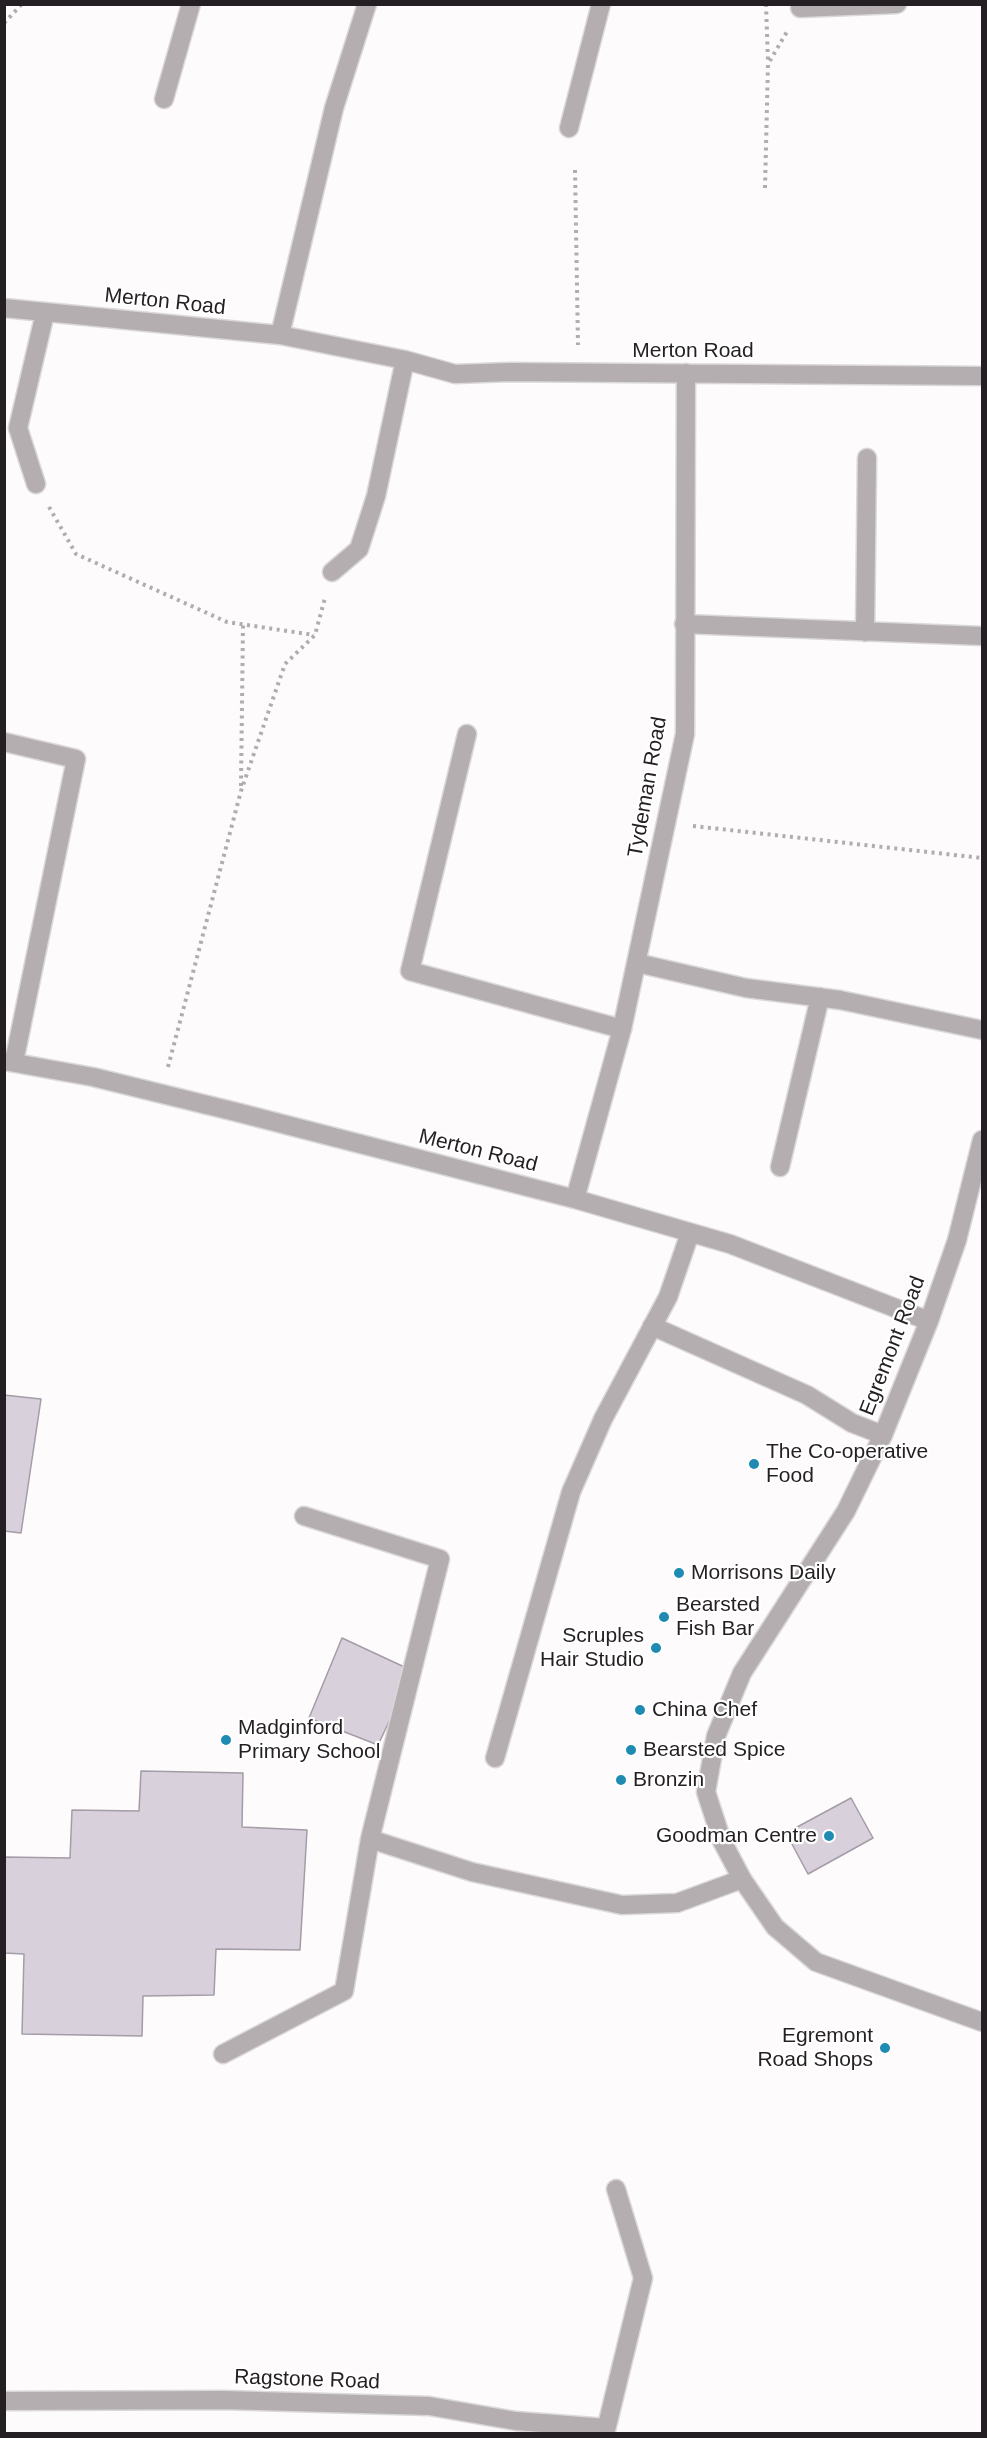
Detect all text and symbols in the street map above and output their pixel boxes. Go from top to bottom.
street label: Merton Road [103,283,227,321]
street label: Merton Road [632,338,754,364]
street label: Tydeman Road [623,715,673,859]
street label: Merton Road [416,1124,540,1178]
street label: Egremont Road [855,1273,931,1419]
place label: The Co-operative Food [766,1439,928,1489]
marker: The Co-operative Food [747,1457,761,1471]
place label: Morrisons Daily [691,1560,836,1586]
marker: Morrisons Daily [672,1566,686,1580]
place label: Bearsted Fish Bar [676,1592,760,1642]
marker: Bearsted Fish Bar [657,1610,671,1624]
place label: Scruples Hair Studio [540,1623,644,1673]
marker: Scruples Hair Studio [649,1641,663,1655]
place label: China Chef [652,1697,757,1723]
marker: China Chef [633,1703,647,1717]
place label: Madginford Primary School [238,1715,380,1765]
marker: Madginford Primary School [219,1733,233,1747]
place label: Bearsted Spice [643,1737,785,1763]
marker: Bearsted Spice [624,1743,638,1757]
place label: Bronzin [633,1767,704,1793]
marker: Bronzin [614,1773,628,1787]
place label: Goodman Centre [656,1823,817,1849]
marker: Goodman Centre [822,1829,836,1843]
place label: Egremont Road Shops [757,2023,873,2073]
marker: Egremont Road Shops [878,2041,892,2055]
street label: Ragstone Road [234,2365,380,2395]

